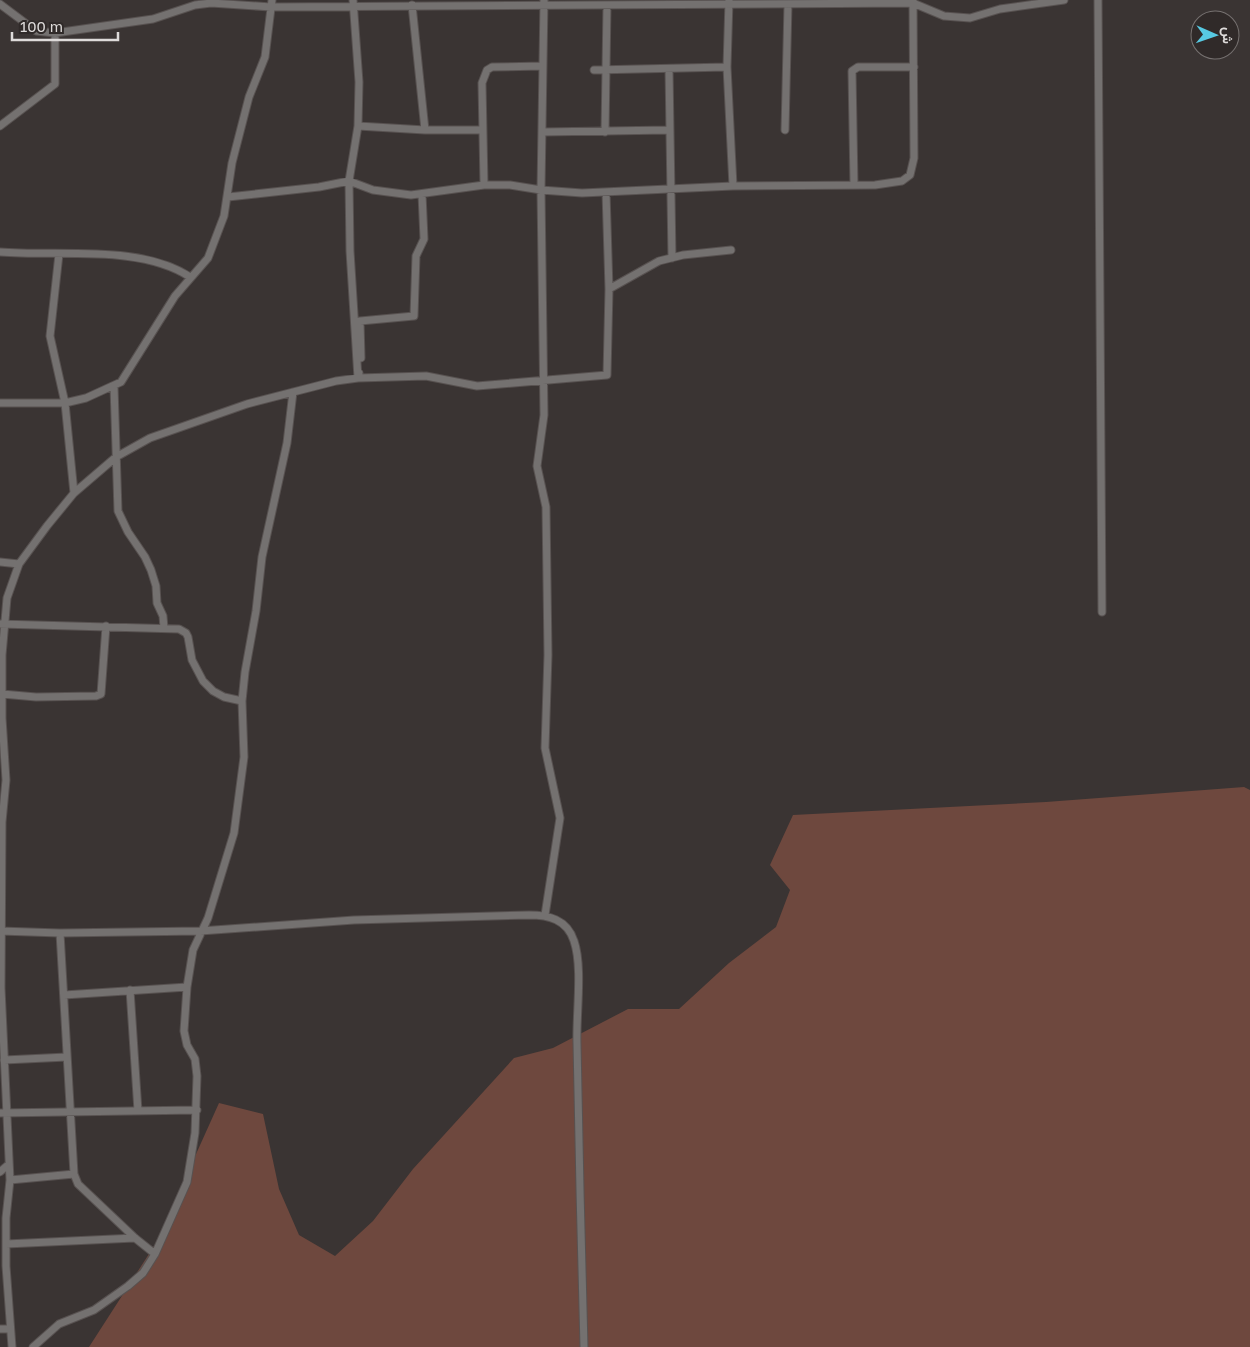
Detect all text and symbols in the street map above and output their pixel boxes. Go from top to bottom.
scale bar [12,10,119,42]
north arrow [1190,10,1240,60]
text: 100 m [20,17,63,35]
text: ش [1219,27,1237,44]

